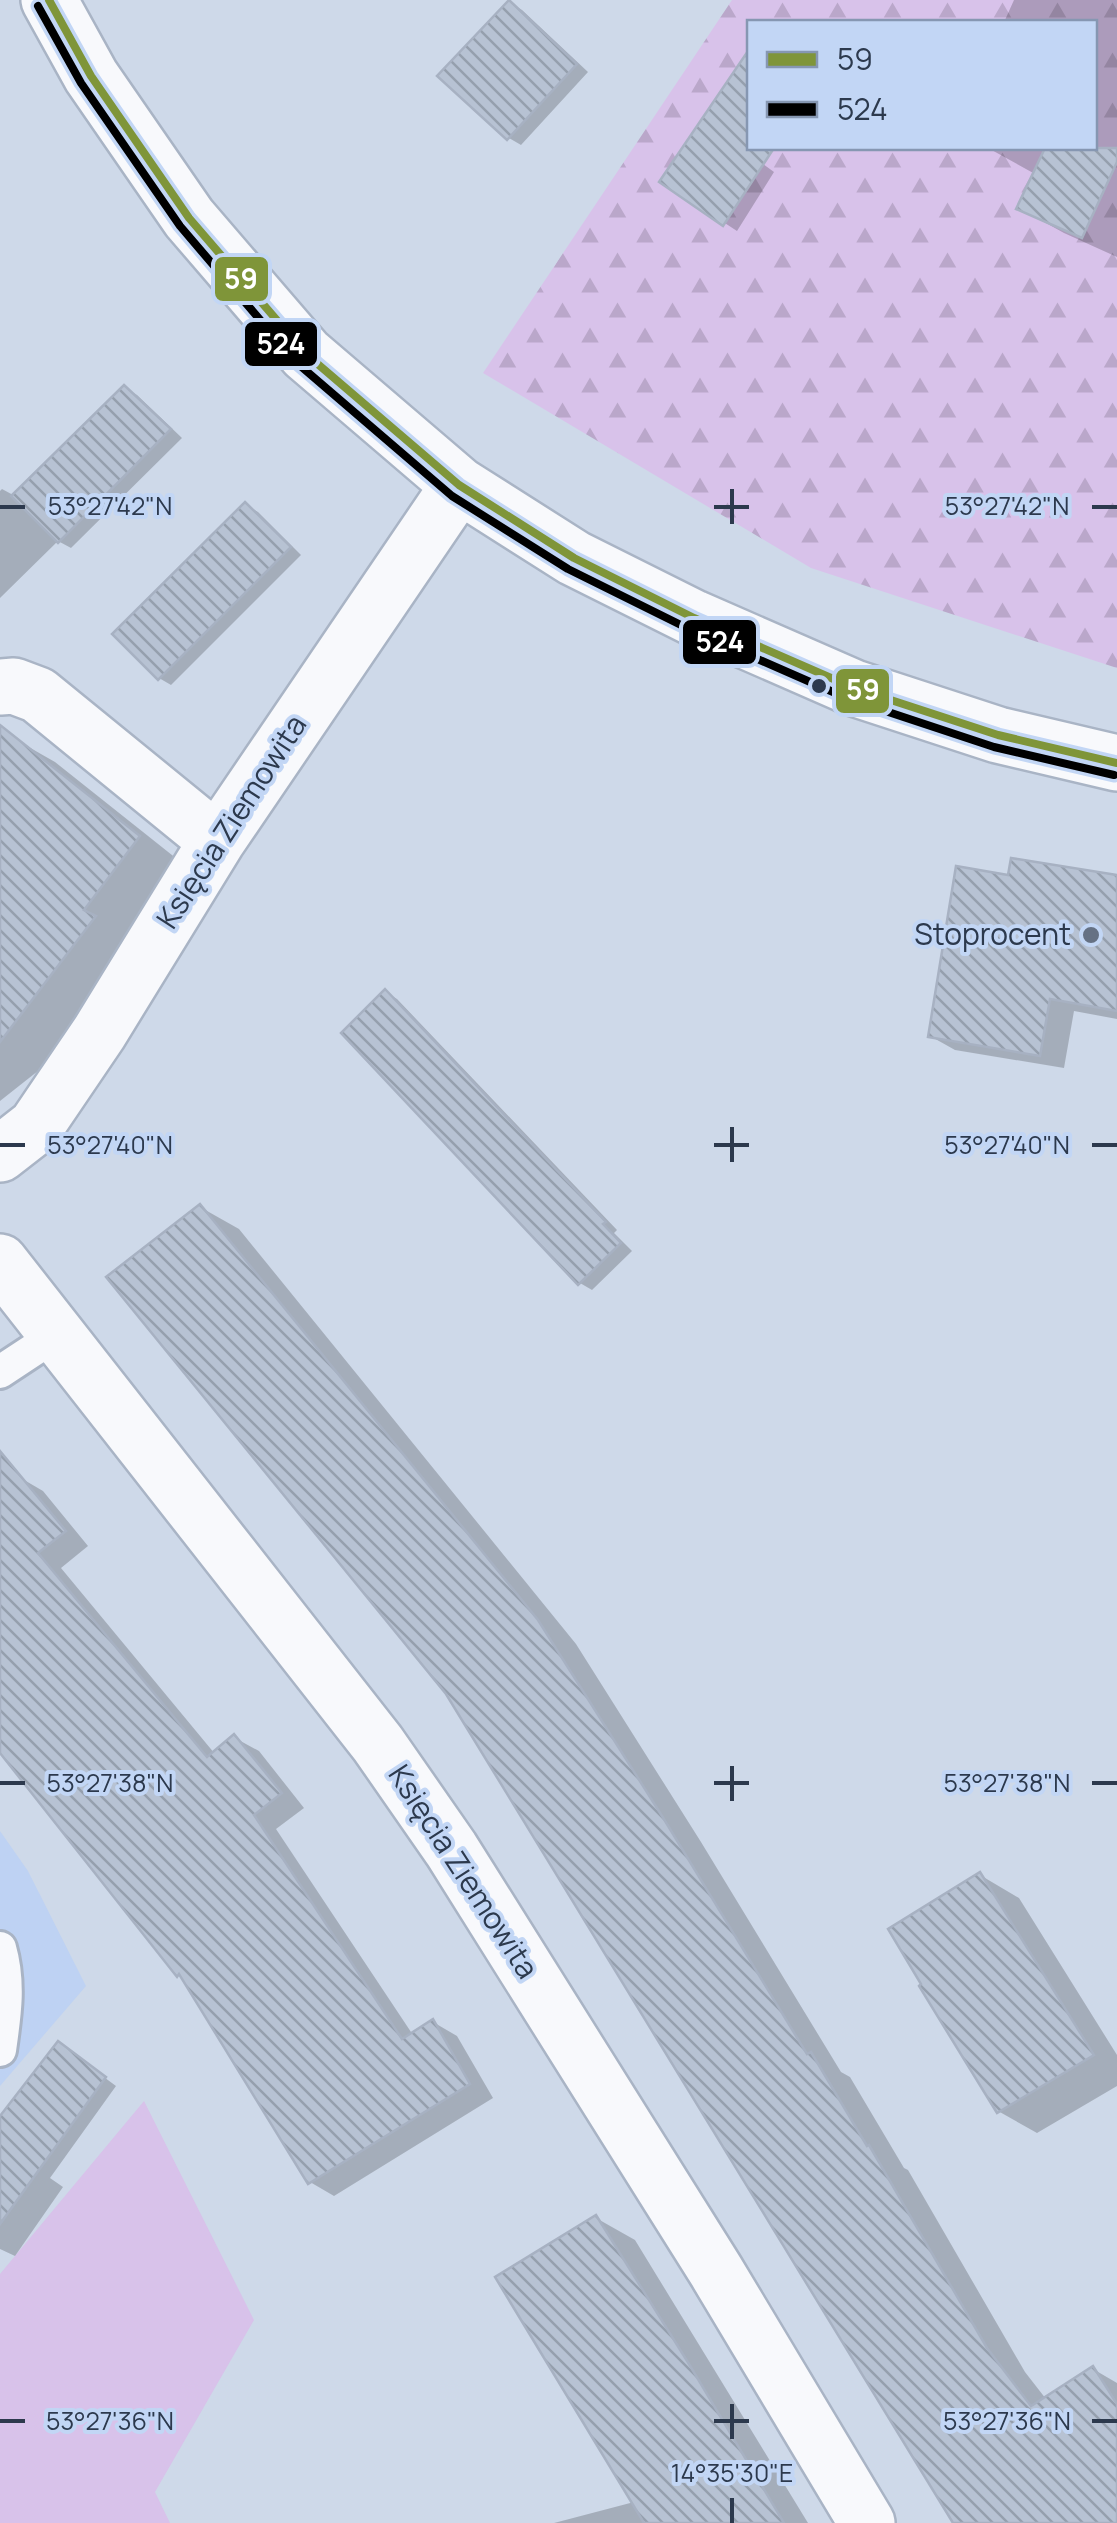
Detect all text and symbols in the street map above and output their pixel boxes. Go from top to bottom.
legend [747,20,1097,150]
text: 59 [837,38,873,79]
text: 524 [837,88,888,129]
line badge: 59 [213,255,270,303]
text: 59 [224,259,258,297]
line badge: 524 [243,320,319,368]
text: 524 [257,324,305,362]
text: 53°27'42"N [48,488,172,523]
text: 53°27'42"N [945,488,1069,523]
line badge: 524 [681,618,758,666]
text: 524 [696,622,744,660]
line badge: 59 [834,667,891,715]
text: 59 [846,670,880,708]
unlabelled marker [809,676,829,696]
street label: Księcia Ziemowita [146,706,315,936]
place label: Stoprocent [914,913,1071,954]
marker: Stoprocent [1080,924,1102,946]
text: 53°27'40"N [47,1127,173,1162]
text: 53°27'40"N [944,1127,1070,1162]
street label: Księcia Ziemowita [380,1756,549,1986]
text: 53°27'38"N [47,1765,173,1800]
text: 53°27'38"N [944,1765,1070,1800]
text: 53°27'36"N [46,2403,174,2438]
text: 53°27'36"N [943,2403,1071,2438]
text: 14°35'30"E [671,2455,793,2490]

